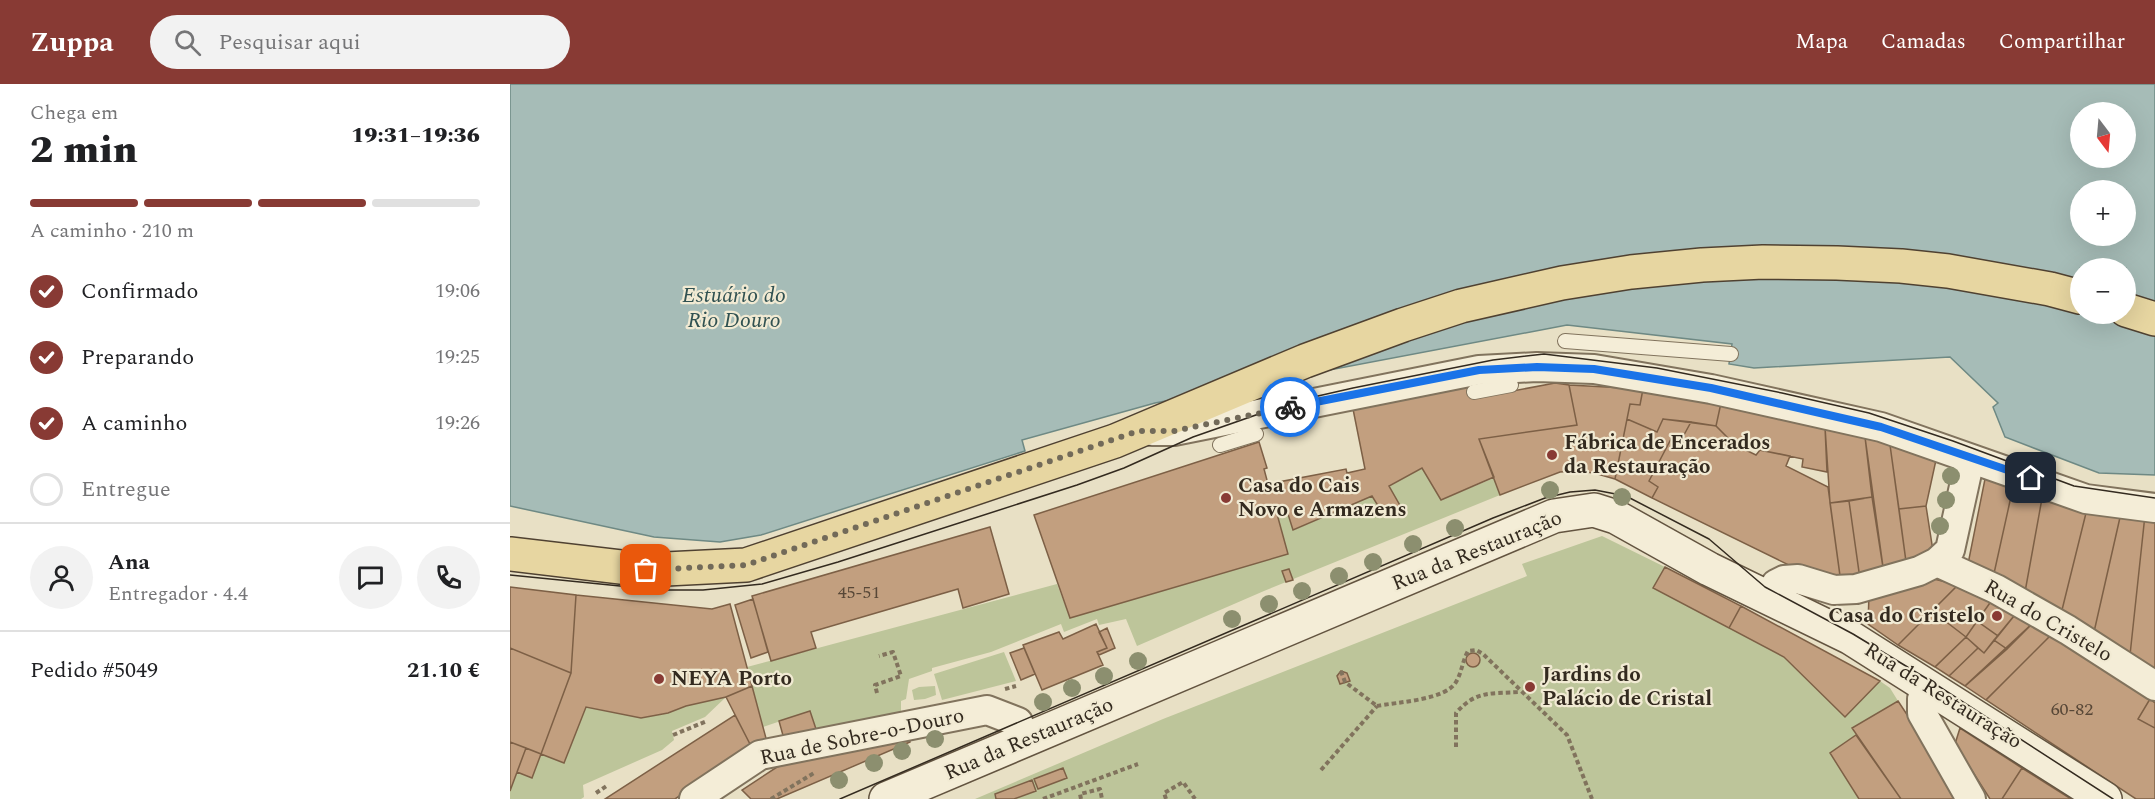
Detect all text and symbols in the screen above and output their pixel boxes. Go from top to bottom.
search box [150,15,570,69]
text: Zuppa [30,21,114,64]
icon: search [171,26,204,59]
text: Pesquisar aqui [219,26,361,59]
text: Mapa [1795,26,1848,58]
text: Camadas [1881,26,1966,58]
text: Compartilhar [1999,26,2125,58]
text: Chega em [30,98,118,128]
north arrow [2070,102,2136,168]
map controls [2070,102,2136,324]
text: 19:31–19:36 [351,119,480,152]
text: 2 min [30,121,138,180]
button: + [2070,180,2136,246]
text: A caminho · 210 m [30,216,194,246]
button: − [2070,258,2136,324]
icon: check [30,275,63,308]
text: Confirmado [81,275,198,308]
text: 19:06 [435,276,480,306]
water label: Estuário do Rio Douro [682,279,786,337]
icon: check [30,341,63,374]
text: Preparando [81,341,194,374]
text: 19:25 [435,342,480,372]
courier [1260,377,1320,437]
icon: bike [1274,391,1307,424]
icon: check [30,407,63,440]
text: A caminho [81,407,187,440]
text: 19:26 [435,408,480,438]
place label: Fábrica de Encerados da Restauração [1564,427,1770,483]
marker: Fábrica de Encerados da Restauração [1545,448,1559,462]
pin [2005,452,2056,503]
icon: home [2014,461,2047,494]
place label: Casa do Cais Novo e Armazens [1238,470,1407,526]
text: Entregue [81,473,171,506]
marker: Casa do Cais Novo e Armazens [1219,491,1233,505]
street label: Rua da Restauração [1387,502,1567,600]
pin [620,544,671,595]
button: person [30,546,93,609]
text: Ana [108,546,150,579]
button: chat [339,546,402,609]
button: phone [417,546,480,609]
icon: bag [629,553,662,586]
street label: Rua do Cristelo [1978,571,2118,671]
text: Entregador · 4.4 [108,579,248,609]
house number: 45-51 [838,579,880,606]
place label: Casa do Cristelo [1828,600,1985,632]
marker: Casa do Cristelo [1990,609,2004,623]
street label: Rua da Restauração [1858,634,2028,758]
text: Pedido #5049 [30,654,158,687]
text: 21.10 € [407,654,480,687]
place label: Jardins do Palácio de Cristal [1542,659,1712,715]
place label: NEYA Porto [671,663,792,695]
marker: NEYA Porto [652,672,666,686]
marker: Jardins do Palácio de Cristal [1523,680,1537,694]
street label: Rua da Restauração [939,689,1119,789]
house number: 60-82 [2051,696,2093,723]
street label: Rua de Sobre-o-Douro [757,700,967,774]

